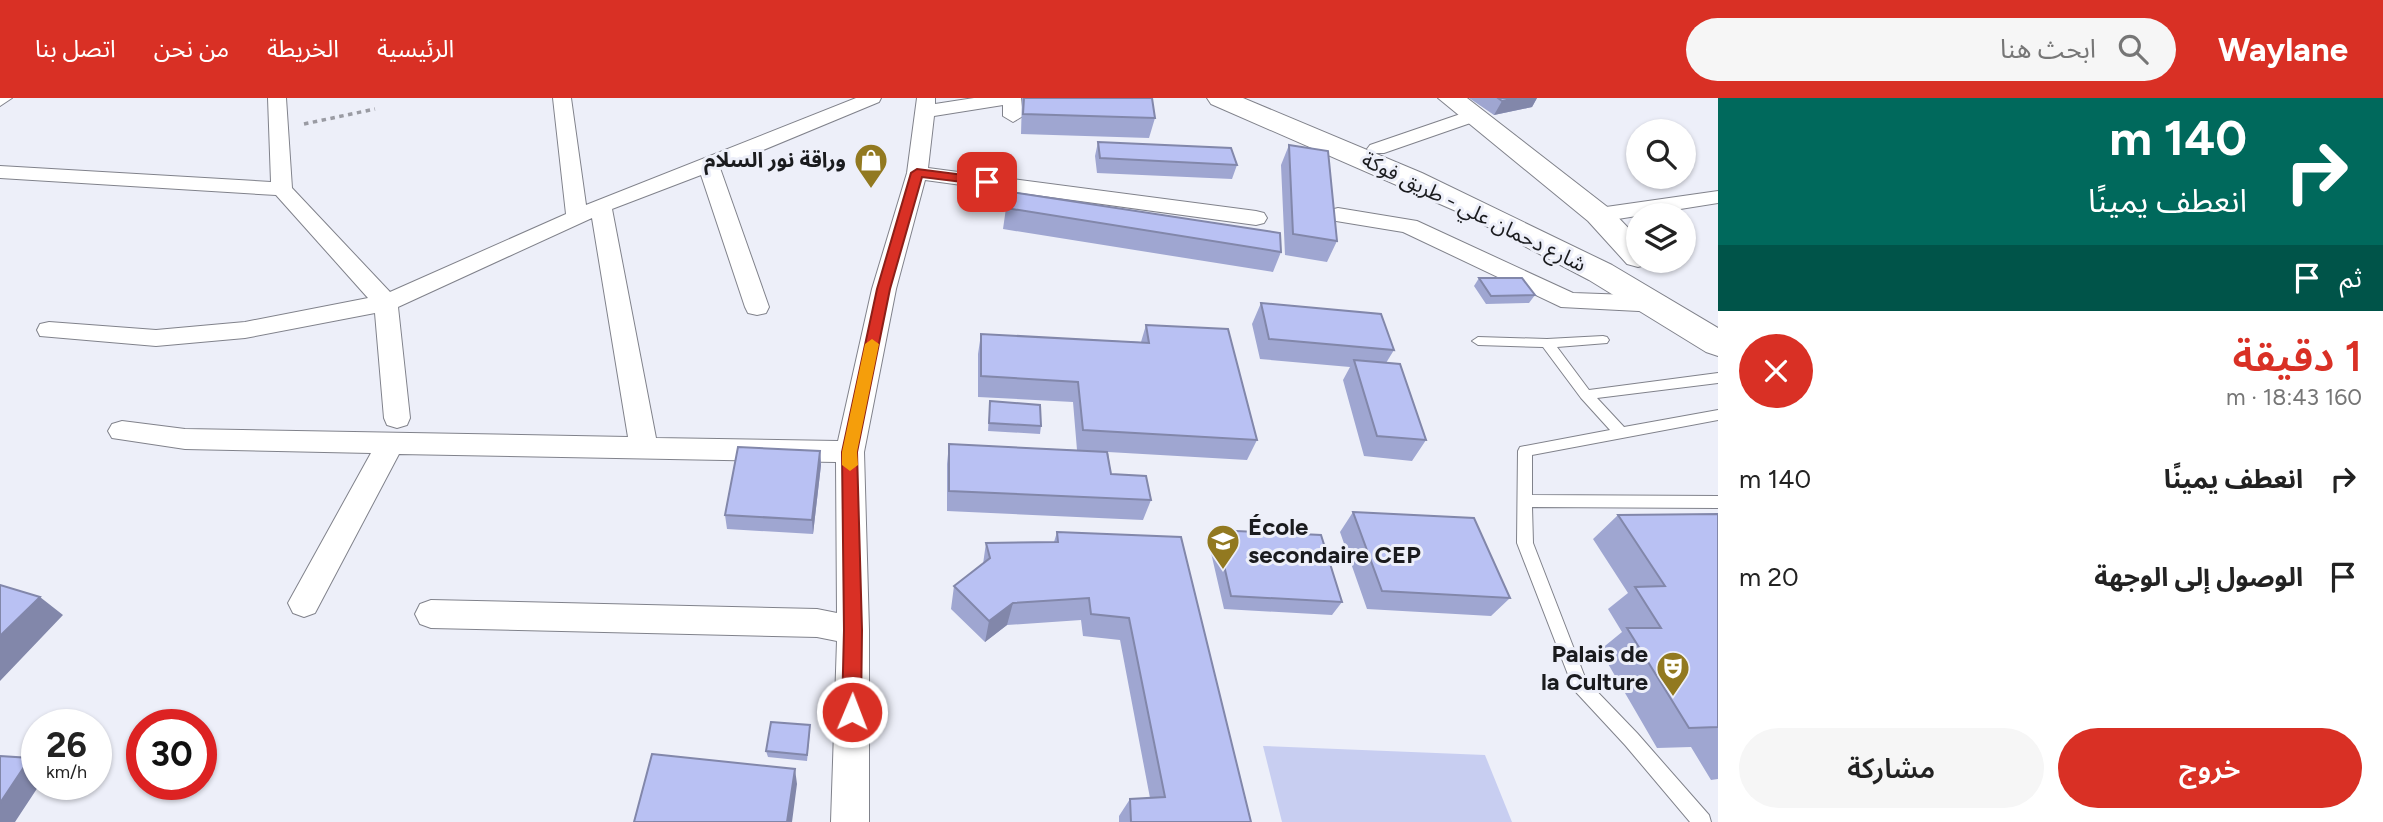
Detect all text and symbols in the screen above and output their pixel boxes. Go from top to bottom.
search box [1686,18,2176,81]
icon: search [2114,30,2152,68]
text: Waylane [2218,30,2348,69]
text: ابحث هنا [2000,33,2096,65]
text: اتصل بنا [35,34,116,63]
text: من نحن [154,34,229,63]
text: الخريطة [267,34,339,63]
text: الرئيسية [377,34,454,63]
text: 140 m [2109,108,2247,167]
map controls [1626,119,1696,273]
button: search [1626,119,1696,189]
icon: right [2271,126,2362,217]
shop icon: وراقة نور السلام [852,141,890,190]
street label: شارع دحمان علي - طريق فوكة [1356,146,1590,280]
place label: وراقة نور السلام [704,147,846,176]
pin [957,152,1017,212]
icon: arrive [968,163,1006,201]
text: انعطف يمينًا [2088,182,2247,220]
button: layers [1626,203,1696,273]
icon: arrive [2288,259,2326,297]
text: ثم [2340,262,2362,294]
text: 1 دقيقة [2232,331,2362,382]
button: close [1739,334,1813,408]
text: 160 m · 18:43 [2226,383,2362,411]
icon: right [2324,460,2362,498]
text: 140 m [1739,463,1811,495]
text: انعطف يمينًا [2164,463,2303,495]
place label: École secondaire CEP [1248,512,1421,569]
school or university icon: École secondaire CEP [1204,522,1242,571]
icon: arrive [2324,558,2362,596]
text: 20 m [1739,561,1799,593]
text: الوصول إلى الوجهة [2094,561,2303,593]
place label: Palais de la Culture [1541,639,1648,696]
theatre icon: Palais de la Culture [1654,649,1692,698]
position arrow [815,675,889,749]
speed limit sign: 30 [126,709,217,800]
text: 26 [46,724,87,766]
button: مشاركة [1739,728,2044,808]
button: خروج [2058,728,2362,808]
text: km/h [46,761,87,783]

